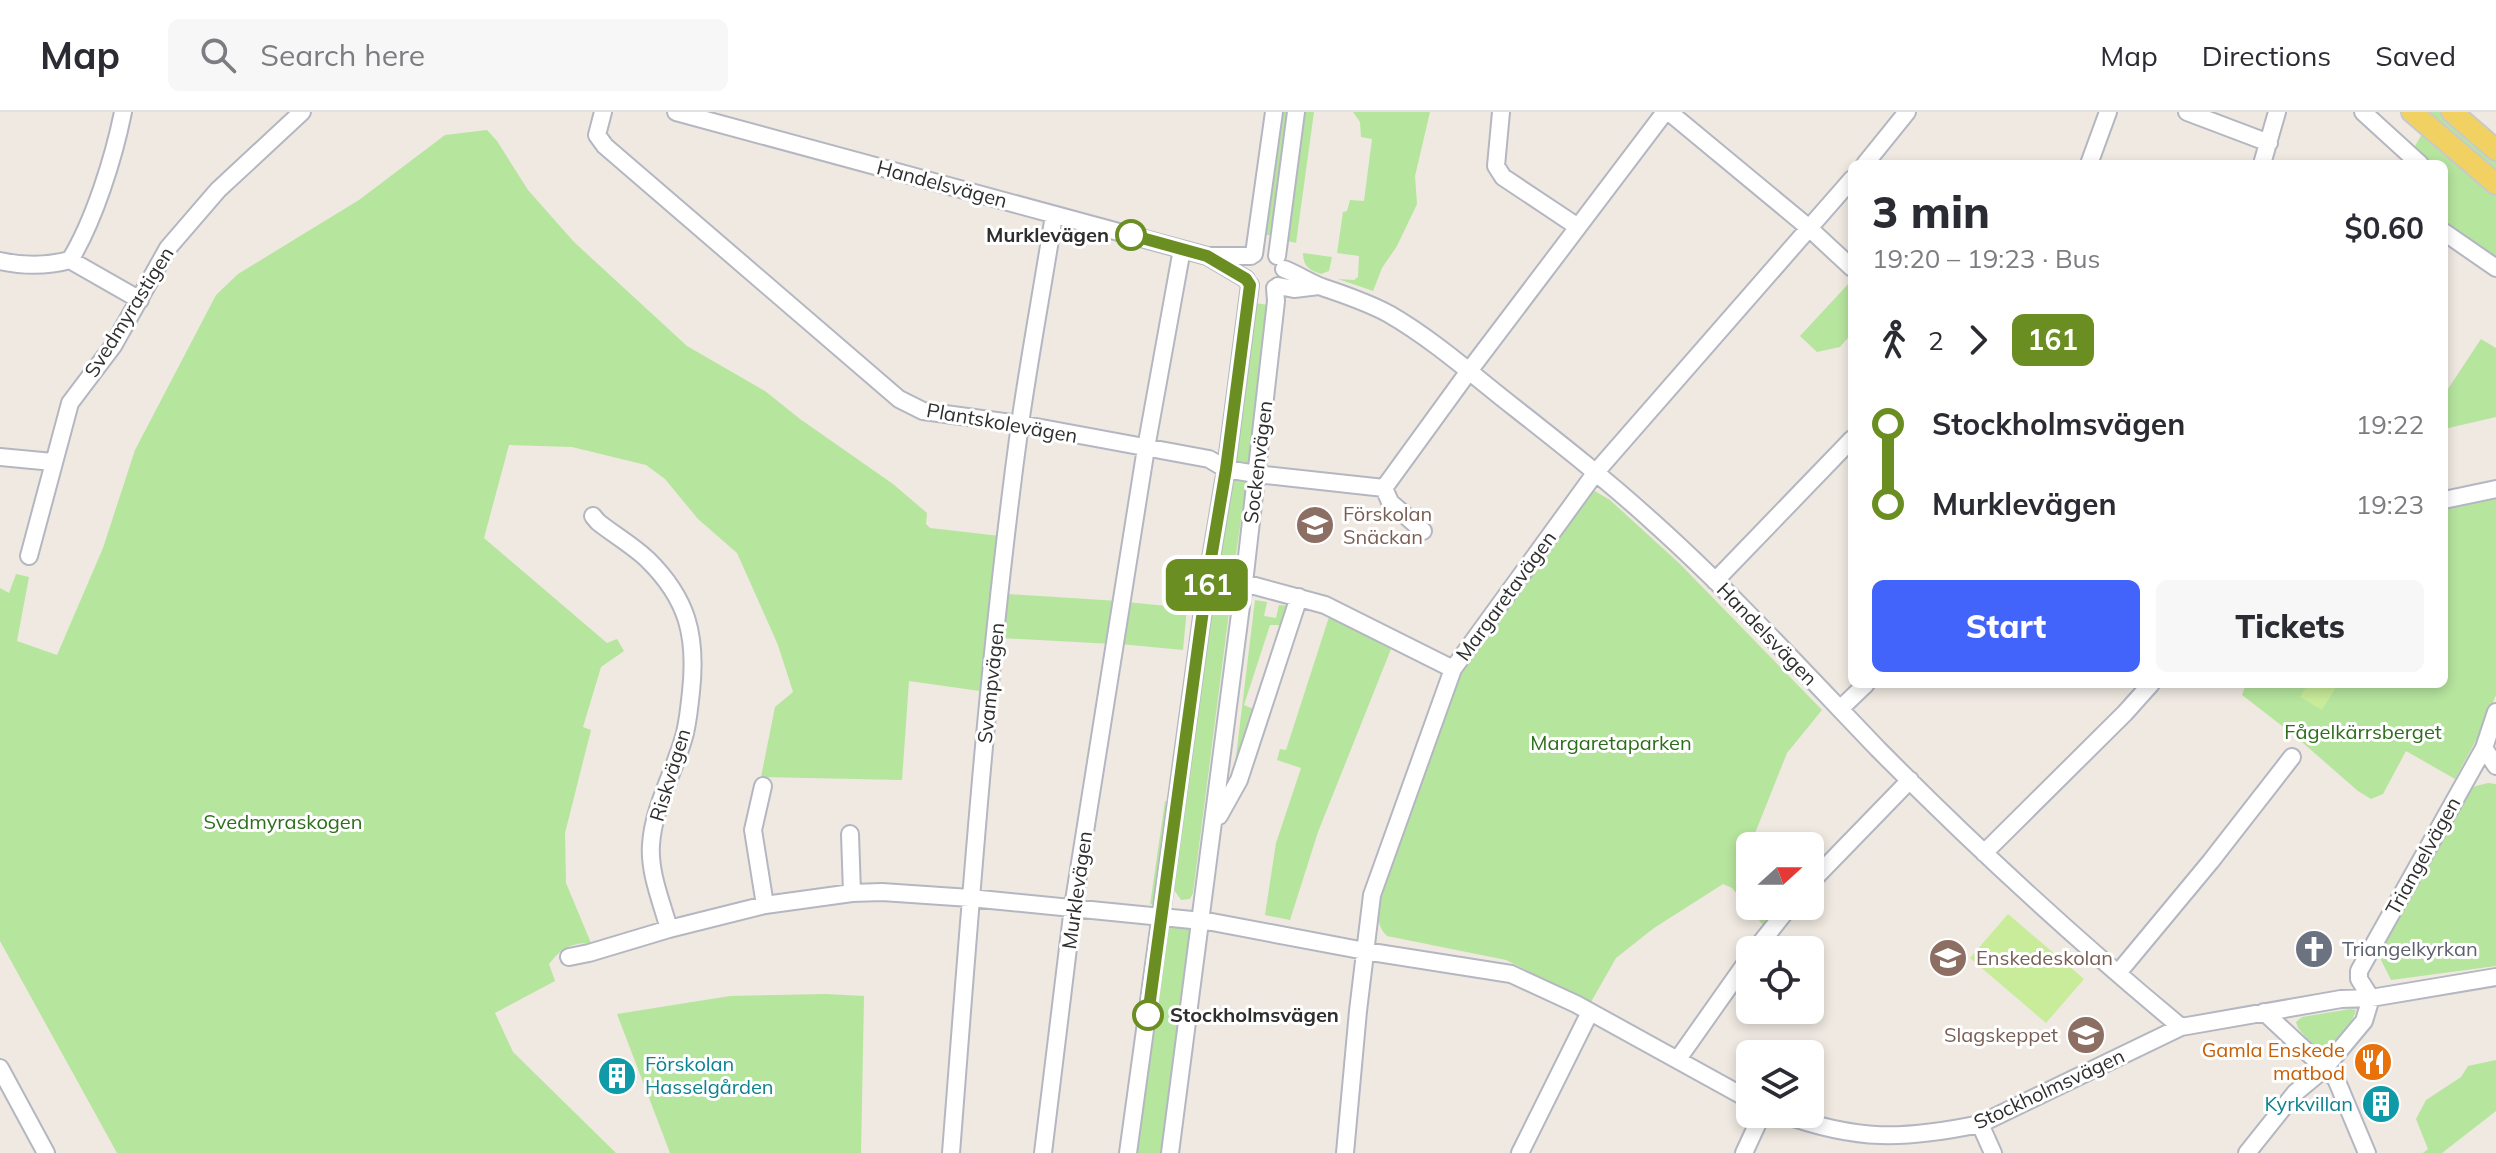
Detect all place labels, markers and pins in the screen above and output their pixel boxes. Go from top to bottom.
marker: Murklevägen [1116,220,1146,250]
place label: Murklevägen [986,222,1109,247]
place label: Förskolan Snäckan [1343,501,1432,549]
school or university icon: Förskolan Snäckan [1294,504,1336,546]
church icon: Triangelkyrkan [2293,928,2335,970]
place label: Triangelkyrkan [2342,936,2478,961]
school or university icon: Enskedeskolan [1927,937,1969,979]
place label: Enskedeskolan [1976,945,2113,970]
marker: Stockholmsvägen [1133,1000,1163,1030]
place label: Stockholmsvägen [1170,1002,1339,1027]
school or university icon: Slagskeppet [2065,1014,2107,1056]
place label: Slagskeppet [1944,1022,2058,1047]
place label: Gamla Enskede matbod [2202,1037,2345,1085]
restaurant icon: Gamla Enskede matbod [2352,1041,2394,1083]
place label: Förskolan Hasselgården [645,1051,774,1099]
building icon: Förskolan Hasselgården [596,1055,638,1097]
building icon: Kyrkvillan [2360,1083,2402,1125]
place label: Kyrkvillan [2264,1091,2353,1116]

